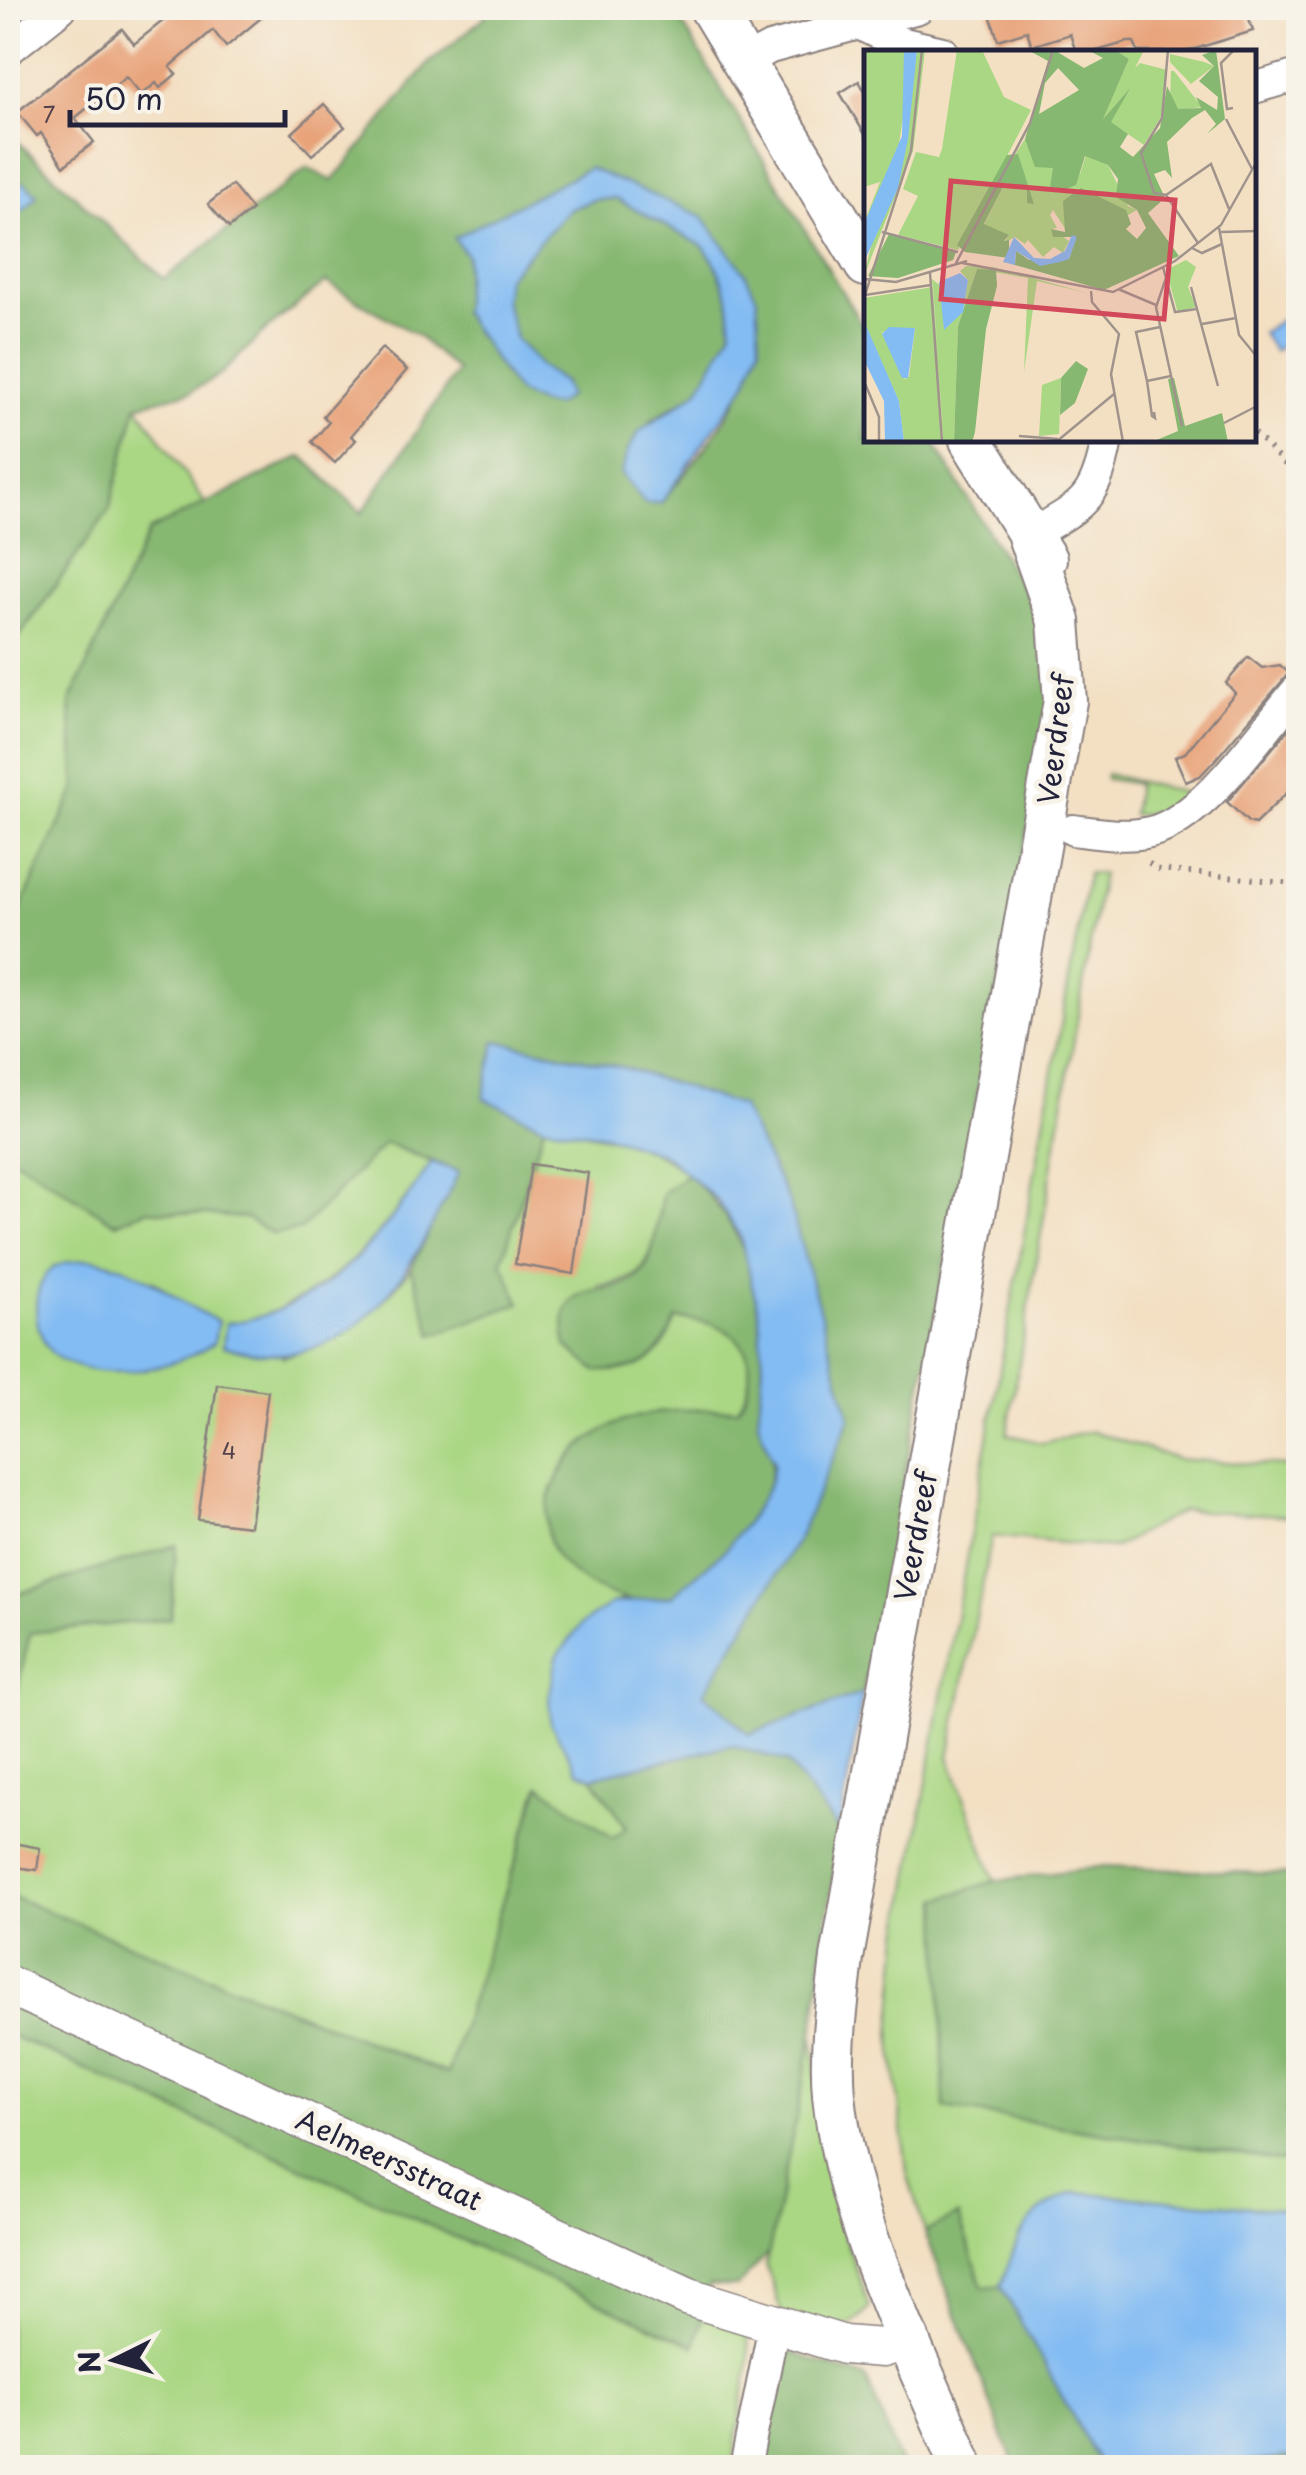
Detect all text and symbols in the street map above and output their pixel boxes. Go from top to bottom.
inset map [864,50,1256,442]
scale bar [70,65,285,127]
text: 50 m [85,75,163,120]
house number: 7 [43,97,55,130]
street label: Veerdreef [1025,669,1084,806]
house number: 4 [222,1433,236,1466]
street label: Veerdreef [882,1465,947,1604]
street label: Aelmeersstraat [290,2097,490,2221]
north arrow [65,2310,165,2410]
text: N [66,2349,111,2375]

